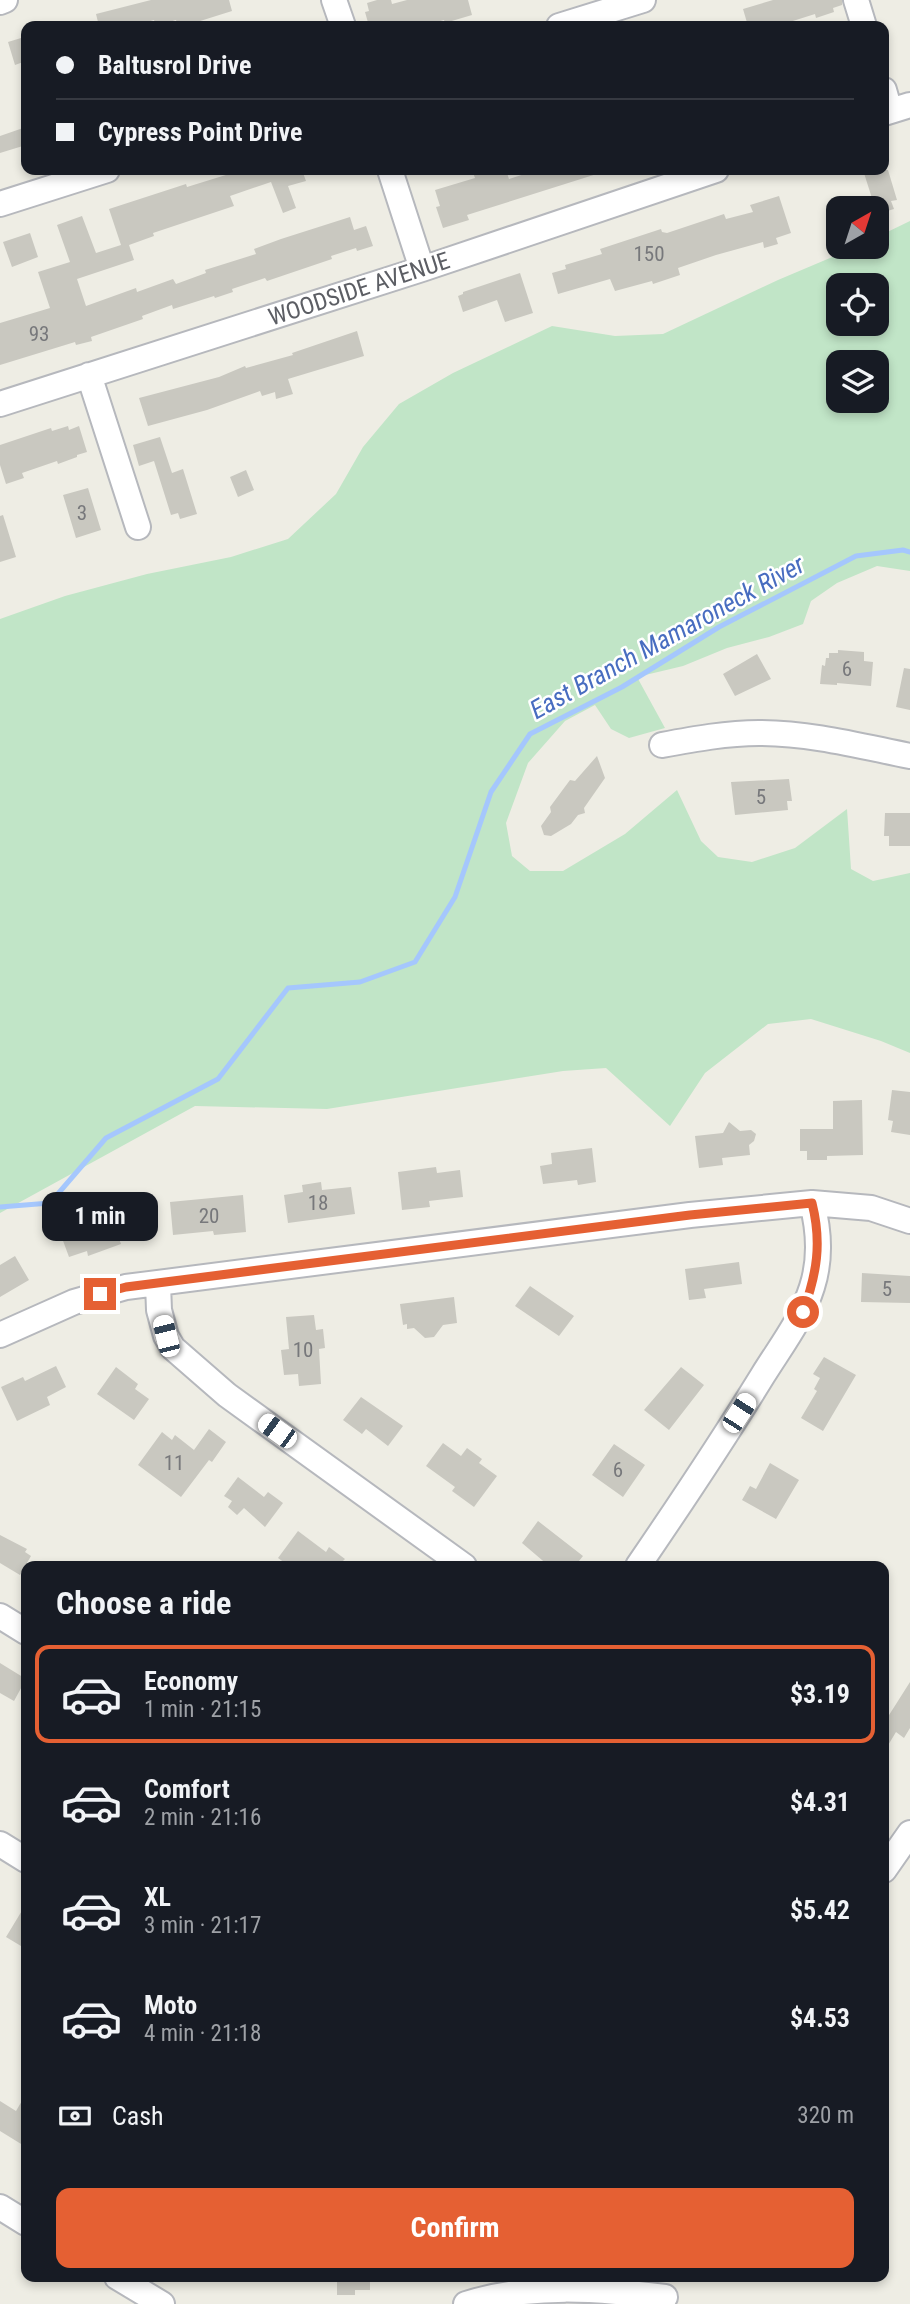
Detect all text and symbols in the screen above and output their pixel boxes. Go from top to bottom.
text: Baltusrol Drive [98,50,251,80]
text: Cypress Point Drive [98,117,302,147]
north arrow [826,196,889,259]
map controls [826,196,889,413]
house number: 150 [633,242,665,266]
street label: WOODSIDE AVENUE [265,246,453,332]
button: locate [826,273,889,336]
house number: 93 [29,322,49,346]
button: layers [826,350,889,413]
house number: 3 [77,501,87,525]
water label: East Branch Mamaroneck River [525,548,811,725]
house number: 6 [842,657,852,681]
house number: 5 [756,785,766,809]
house number: 18 [308,1191,328,1215]
callout: 1 min [42,1192,158,1242]
text: 1 min [74,1203,126,1230]
house number: 20 [199,1204,219,1228]
house number: 5 [882,1277,892,1301]
route end [84,1278,116,1310]
route start [787,1296,819,1328]
car [151,1313,182,1359]
house number: 10 [293,1338,313,1362]
car [719,1390,760,1436]
car [254,1410,301,1452]
house number: 11 [164,1451,184,1475]
house number: 6 [613,1458,623,1482]
text: Choose a ride [56,1584,231,1622]
icon: car [60,1663,123,1726]
text: Economy [144,1666,238,1696]
text: $3.19 [790,1679,850,1709]
text: 1 min · 21:15 [144,1696,261,1723]
icon: car [60,1771,123,1834]
text: Comfort [144,1774,230,1804]
text: $4.31 [790,1787,850,1817]
text: 2 min · 21:16 [144,1804,261,1831]
icon: car [60,1879,123,1942]
text: XL [144,1882,171,1912]
text: $5.42 [790,1895,850,1925]
text: 3 min · 21:17 [144,1912,261,1939]
icon: car [60,1987,123,2050]
text: Moto [144,1990,197,2020]
text: $4.53 [790,2003,850,2033]
text: 4 min · 21:18 [144,2020,261,2047]
icon: cash [56,2097,94,2135]
text: Cash [112,2101,164,2131]
text: 320 m [797,2102,854,2129]
button: Confirm [56,2188,854,2268]

